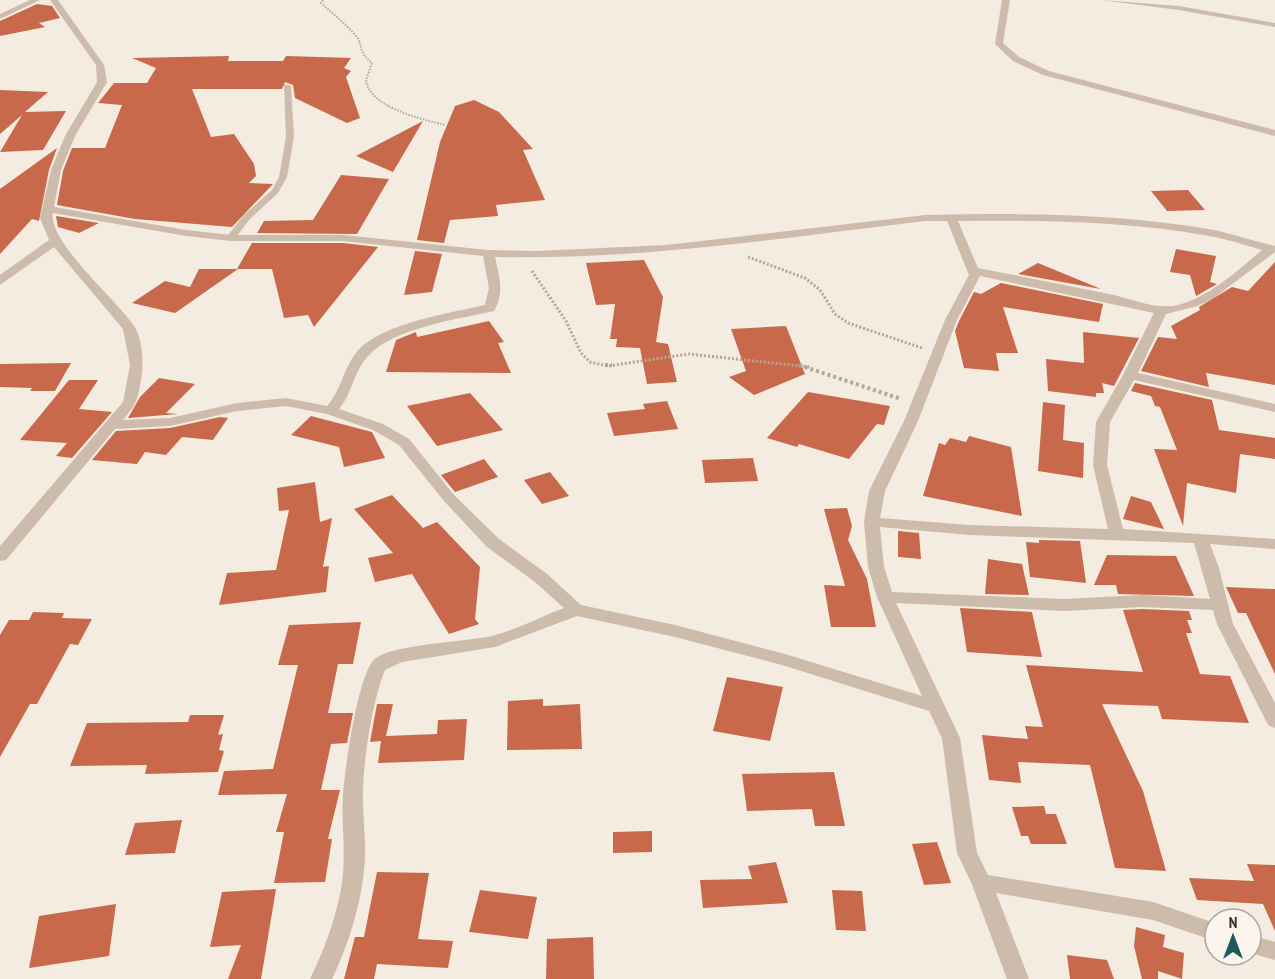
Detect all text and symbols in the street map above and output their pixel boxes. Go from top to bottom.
north arrow [1203,907,1263,967]
text: N [1229,912,1237,932]

